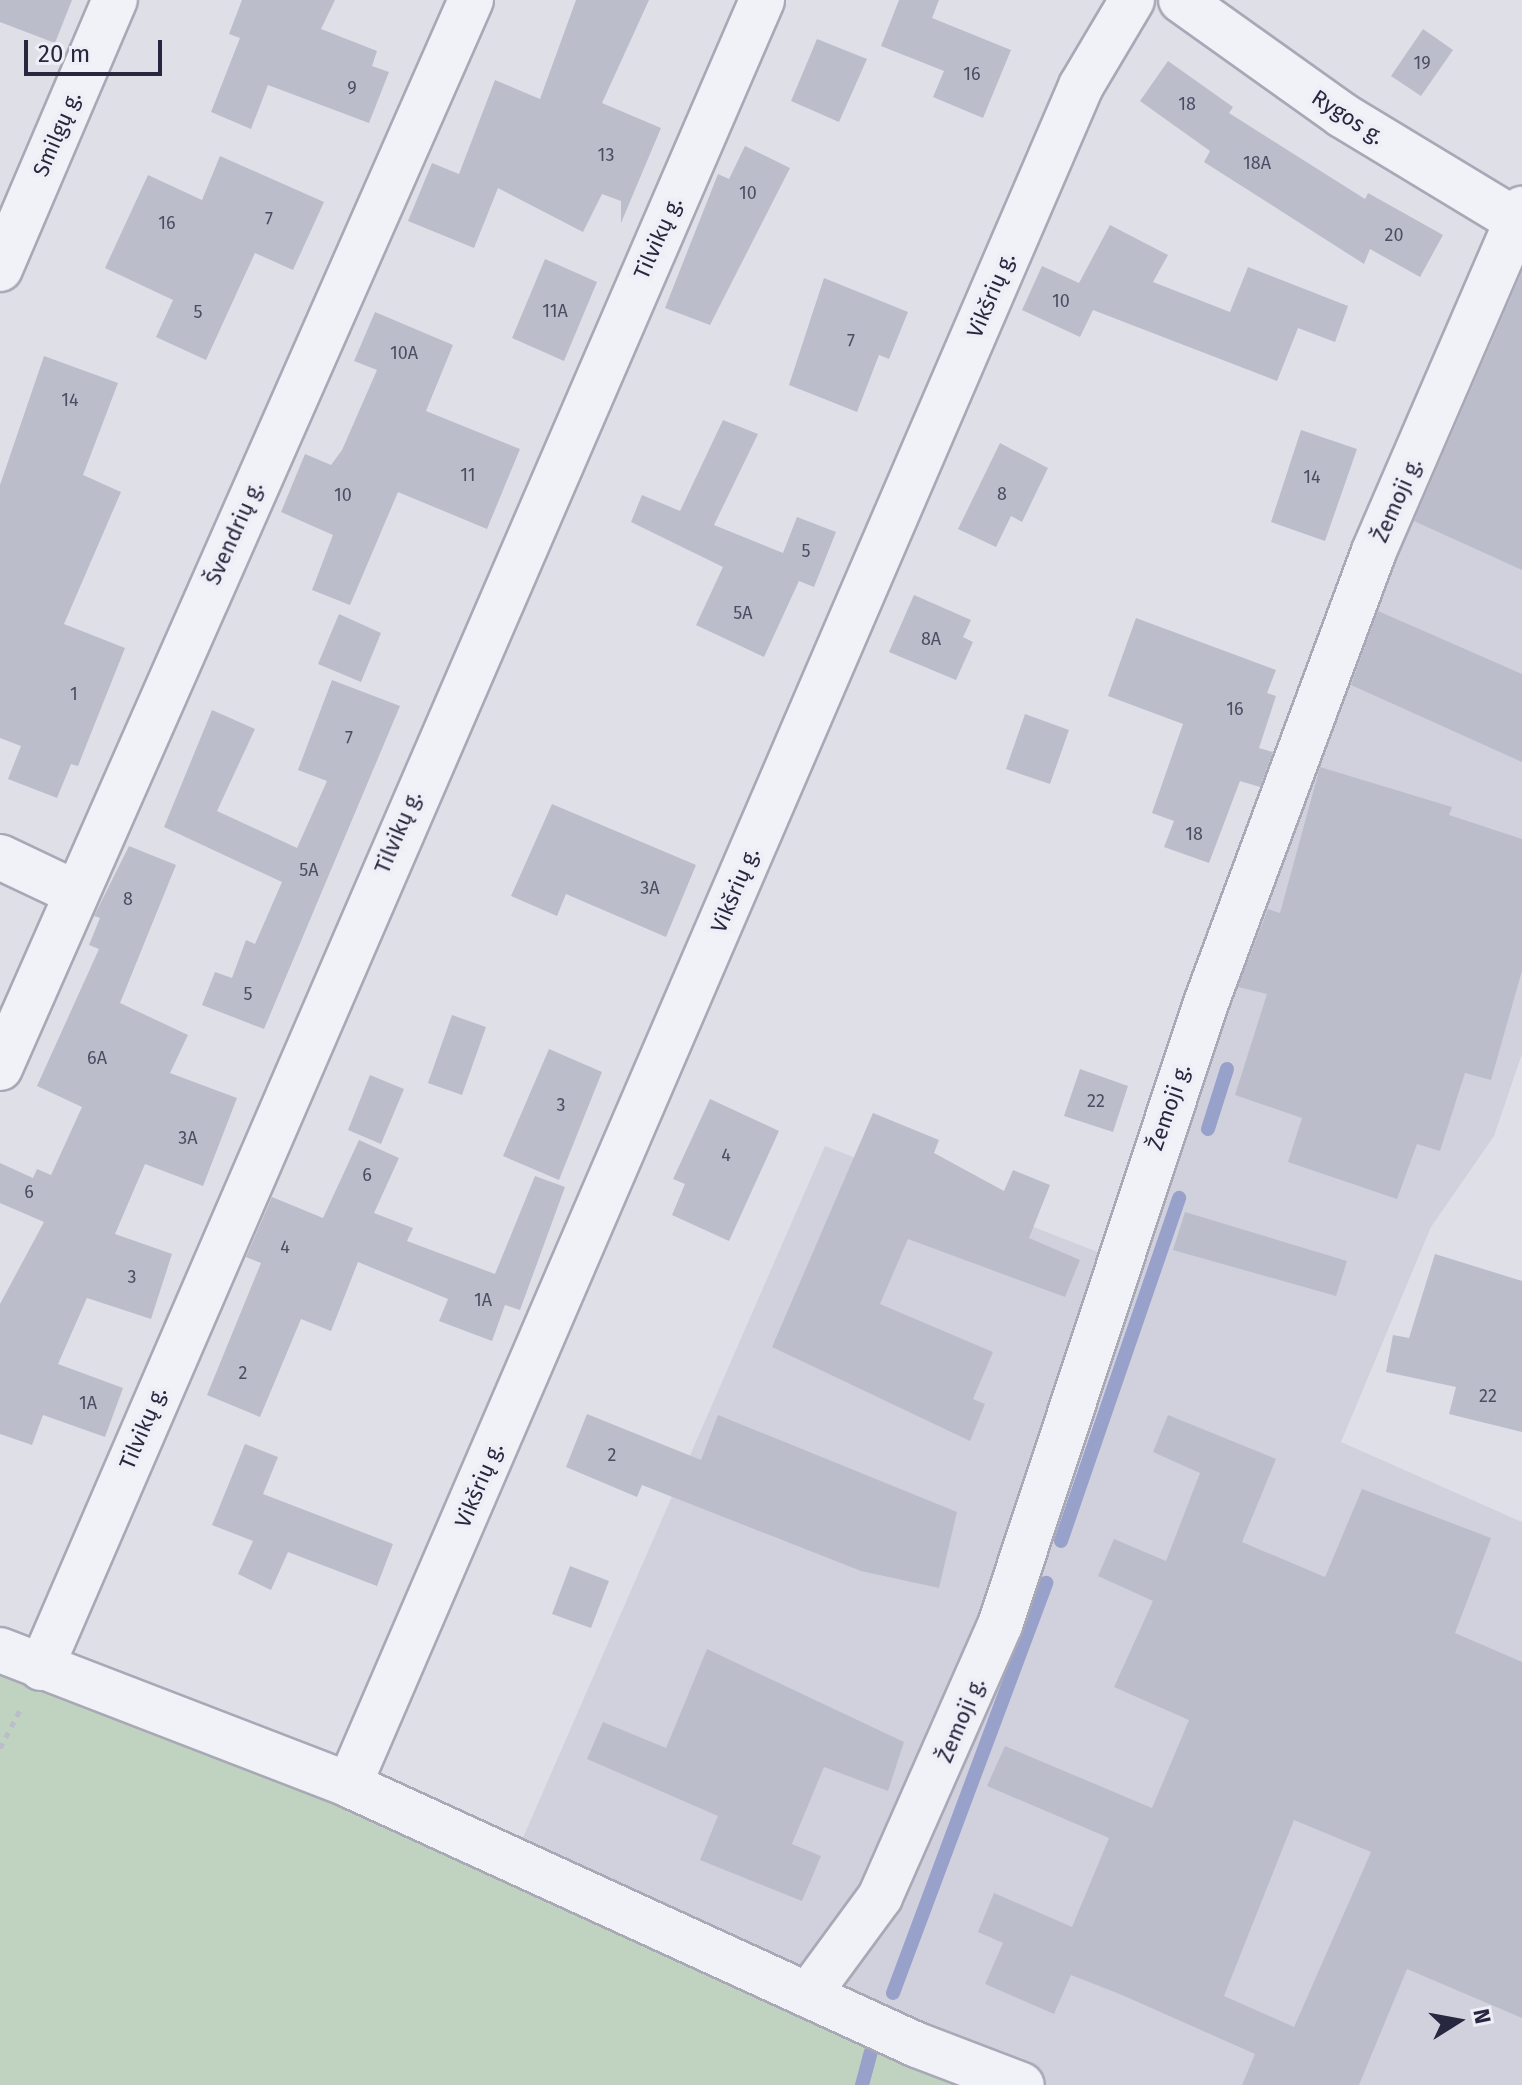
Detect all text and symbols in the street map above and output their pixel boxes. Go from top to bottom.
scale bar [28,24,166,74]
text: 20 m [38,40,90,68]
house number: 19 [1413,52,1431,74]
house number: 16 [963,63,981,85]
house number: 9 [347,77,357,99]
street label: Rygos g. [1307,84,1389,150]
street label: Smilgų g. [27,87,87,181]
house number: 18 [1178,93,1196,115]
house number: 13 [598,144,614,166]
house number: 18A [1243,152,1271,174]
house number: 10 [739,182,757,204]
street label: Tilvikų g. [628,193,688,283]
house number: 7 [265,208,273,230]
house number: 16 [158,212,176,234]
house number: 20 [1385,224,1403,246]
street label: Vikšrių g. [961,248,1021,342]
house number: 10 [1052,290,1070,312]
house number: 11A [542,300,568,322]
house number: 5 [193,301,203,323]
house number: 7 [847,330,855,352]
house number: 10A [390,342,418,364]
house number: 14 [61,389,79,411]
street label: Žemoji g. [1367,454,1427,546]
house number: 11 [460,464,476,486]
house number: 14 [1303,466,1321,488]
street label: Švendrių g. [199,477,269,589]
house number: 8 [997,483,1007,505]
house number: 10 [334,484,352,506]
house number: 5 [801,540,811,562]
house number: 5A [733,602,753,624]
house number: 8A [921,628,941,650]
house number: 1 [70,683,78,705]
house number: 16 [1226,698,1244,720]
house number: 7 [345,727,353,749]
street label: Tilvikų g. [369,787,427,877]
house number: 18 [1185,823,1203,845]
street label: Vikšrių g. [705,843,765,937]
house number: 5A [299,859,319,881]
house number: 3A [640,877,660,899]
house number: 8 [123,888,133,910]
house number: 5 [243,983,253,1005]
house number: 6A [87,1047,107,1069]
street label: Žemoji g. [1142,1060,1196,1154]
house number: 22 [1087,1090,1105,1112]
house number: 3 [557,1094,565,1116]
house number: 3A [178,1127,198,1149]
house number: 4 [721,1144,731,1166]
house number: 6 [362,1164,372,1186]
house number: 6 [24,1181,34,1203]
house number: 4 [280,1236,290,1258]
house number: 3 [128,1266,136,1288]
house number: 1A [474,1289,492,1311]
house number: 2 [239,1362,247,1384]
street label: Tilvikų g. [114,1383,172,1473]
house number: 22 [1479,1385,1497,1407]
house number: 1A [79,1392,97,1414]
street label: Vikšrių g. [449,1438,509,1532]
house number: 2 [608,1444,616,1466]
street label: Žemoji g. [931,1674,991,1766]
north arrow [1418,1981,1498,2061]
text: N [1467,2007,1497,2026]

